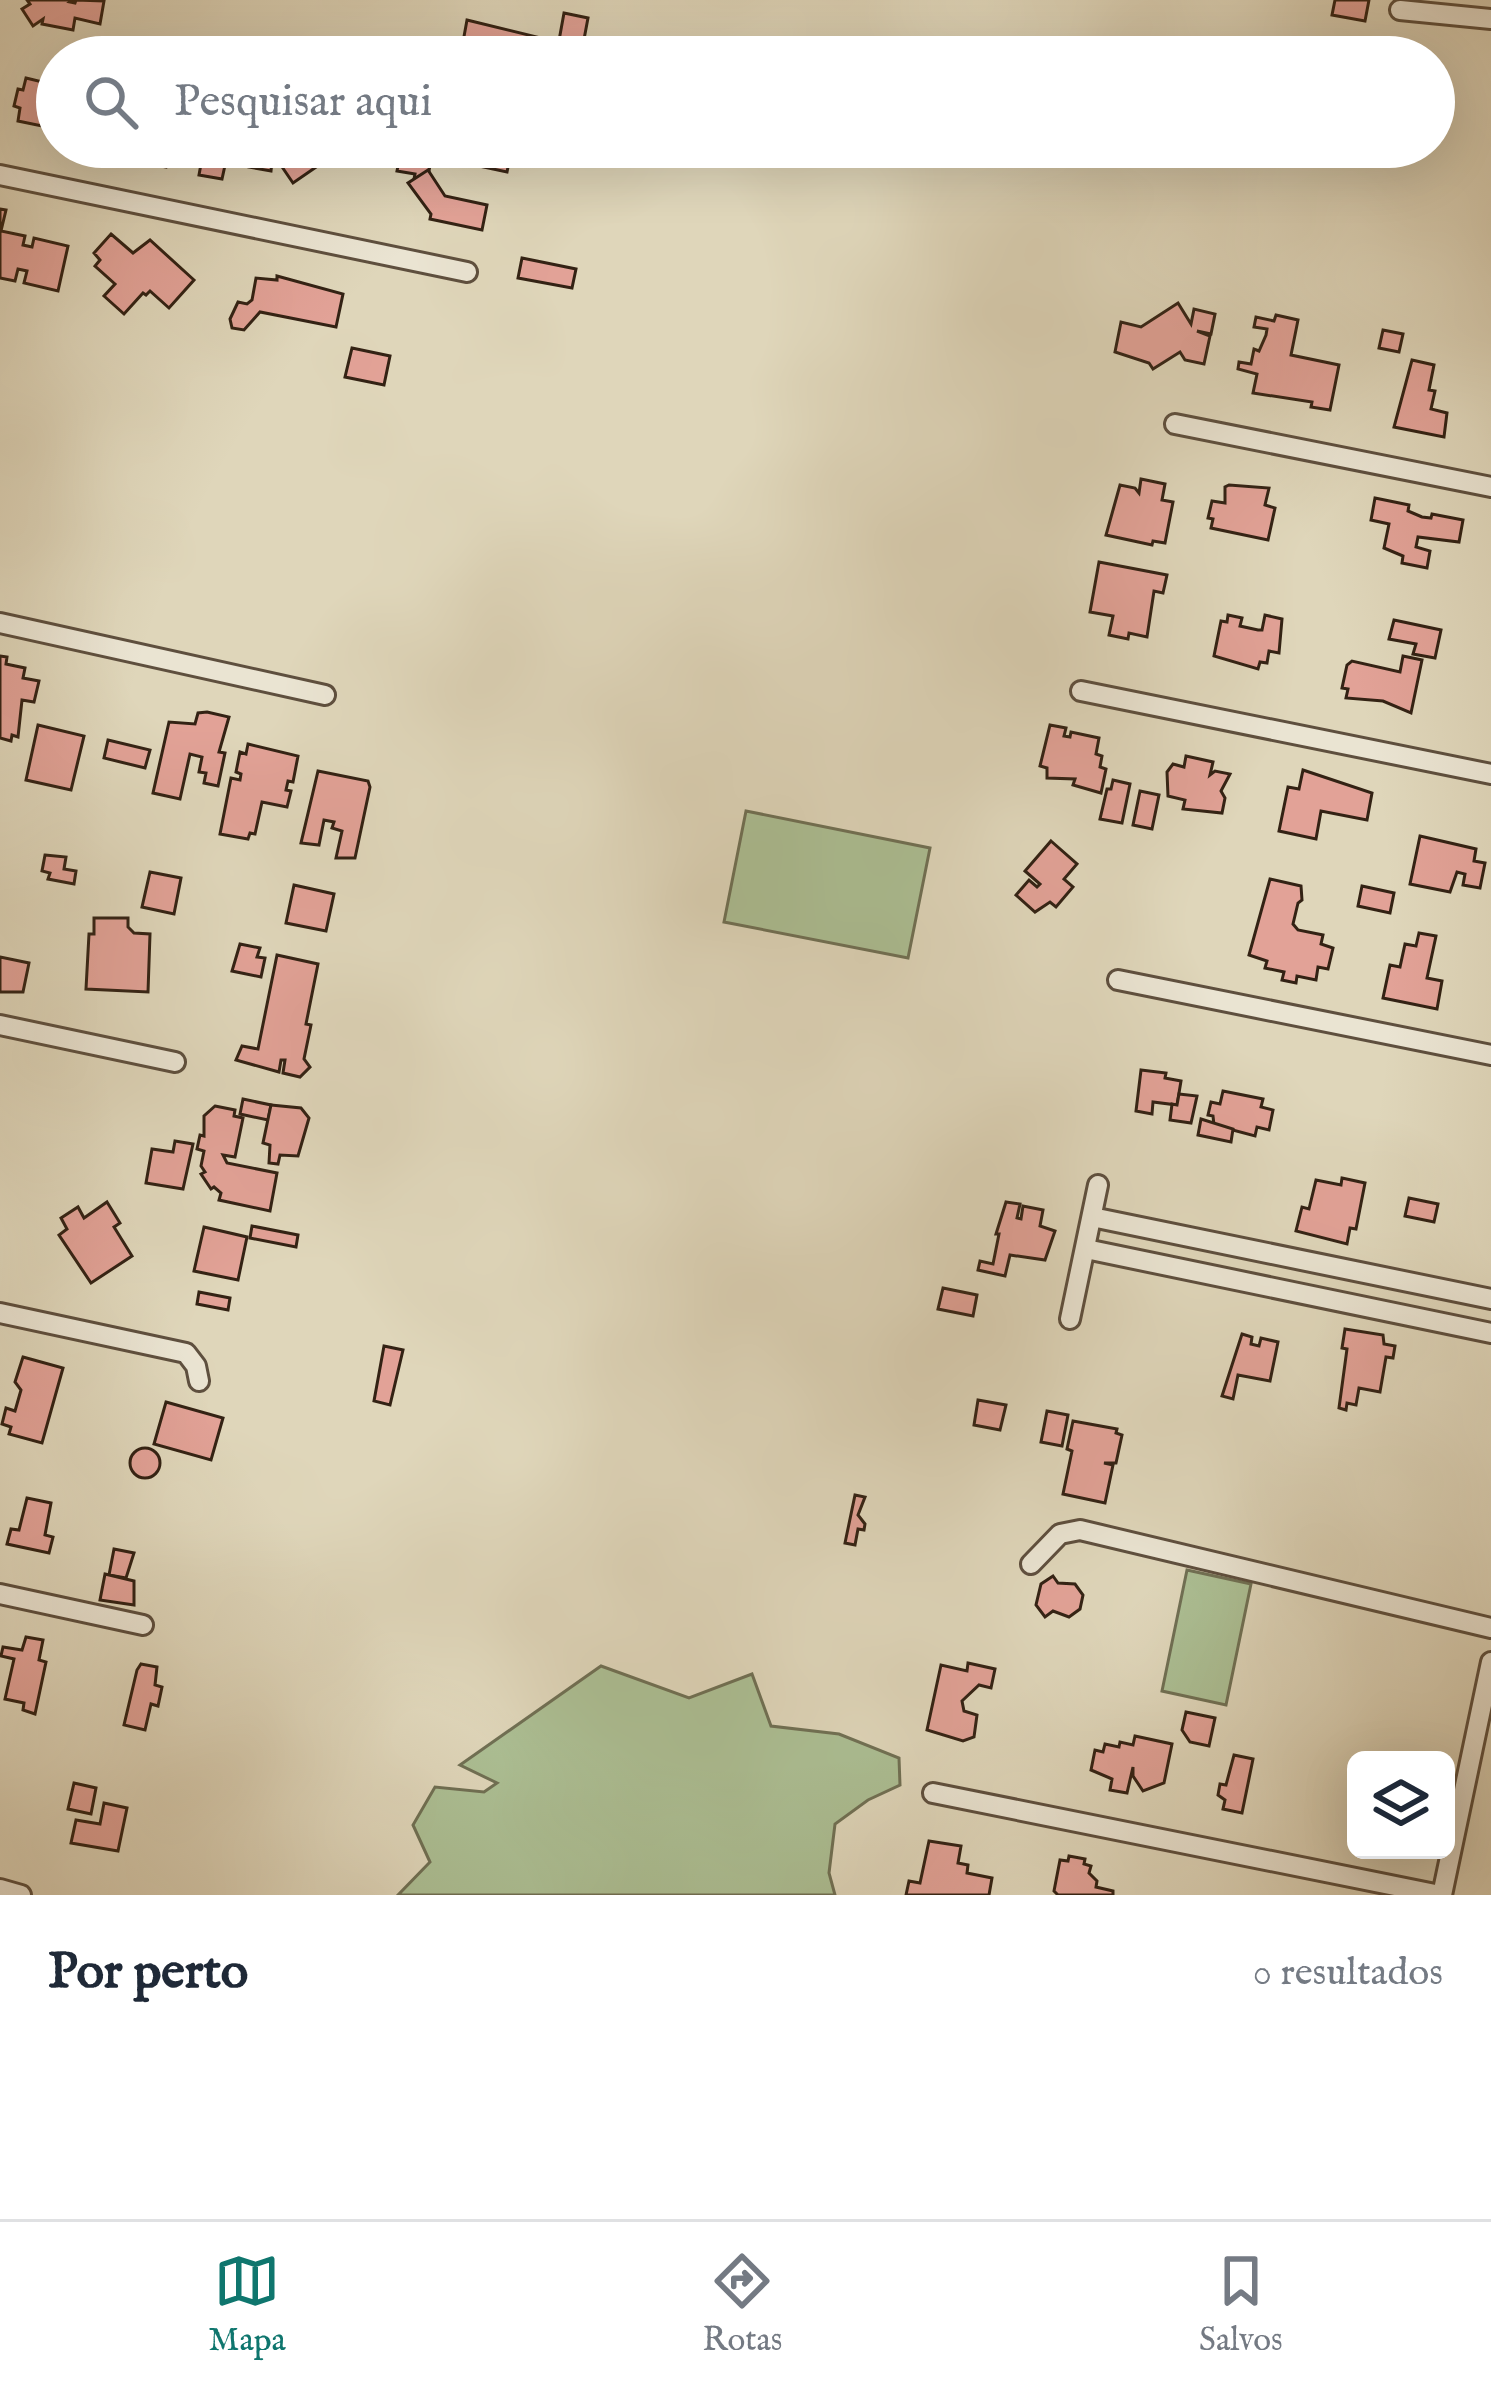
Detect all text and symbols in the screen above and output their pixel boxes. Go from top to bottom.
search box [36,36,1455,168]
icon: search [78,69,144,135]
text: Pesquisar aqui [174,74,432,131]
map controls [1347,1751,1455,1859]
button: layers [1347,1751,1455,1859]
text: Por perto [48,1941,248,2006]
text: 0 resultados [1253,1949,1443,1998]
tab: Mapa [208,2248,286,2362]
tab: Rotas [702,2248,782,2362]
tab: Salvos [1199,2248,1283,2362]

